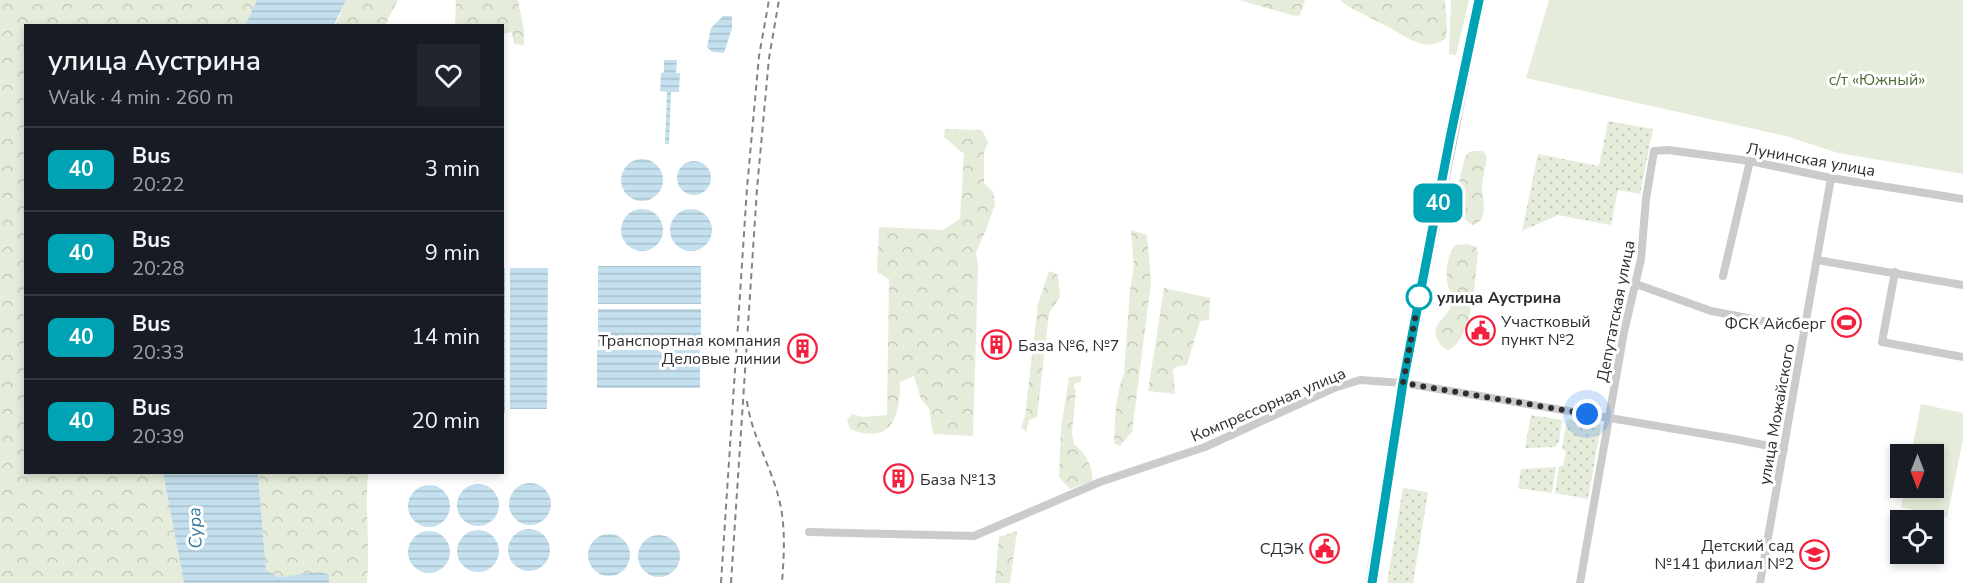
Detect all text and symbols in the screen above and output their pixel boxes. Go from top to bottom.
text: улица Аустрина [48,42,261,80]
button: heart [417,44,480,107]
park label: с/т «Южный» [1829,69,1925,91]
text: Walk · 4 min · 260 m [48,84,234,111]
street label: Лунинская улица [1745,138,1877,182]
text: Bus [132,141,171,171]
text: 3 min [425,154,480,184]
text: 40 [68,155,94,183]
text: 20:22 [132,171,185,198]
line badge: 40 [1411,184,1465,222]
text: 40 [1425,189,1451,217]
text: Bus [132,225,171,255]
text: 9 min [425,238,480,268]
text: 40 [68,239,94,267]
street label: Депутатская улица [1591,239,1640,384]
text: 20:28 [132,255,185,282]
marker: улица Аустрина [1406,284,1432,310]
place label: улица Аустрина [1437,287,1561,309]
sports icon: ФСК Айсберг [1831,307,1863,339]
text: Bus [132,309,171,339]
place label: Участковый пункт №2 [1500,311,1591,351]
place label: ФСК Айсберг [1725,313,1826,335]
public building icon: Участковый пункт №2 [1464,314,1496,346]
text: 14 min [412,322,480,352]
text: 40 [68,323,94,351]
building icon: База №6, №7 [981,329,1013,361]
place label: Транспортная компания Деловые линии [598,330,781,370]
building icon: Транспортная компания Деловые линии [786,333,818,365]
place label: База №6, №7 [1018,335,1119,357]
text: 20:33 [132,339,185,366]
street label: улица Можайского [1754,342,1800,487]
street label: Компрессорная улица [1188,362,1349,448]
text: Bus [132,393,171,423]
your location [1572,399,1602,429]
text: 20 min [412,406,480,436]
text: 40 [68,407,94,435]
text: 20:39 [132,423,185,450]
north arrow [1890,444,1944,498]
map controls [1890,444,1944,564]
building icon: База №13 [883,463,915,495]
place label: База №13 [920,469,996,491]
water label: Сура [182,507,208,549]
button: locate [1890,510,1944,564]
public building icon: СДЭК [1309,532,1341,564]
place label: Детский сад №141 филиал №2 [1654,535,1795,575]
place label: СДЭК [1260,538,1305,560]
school or university icon: Детский сад №141 филиал №2 [1799,538,1831,570]

